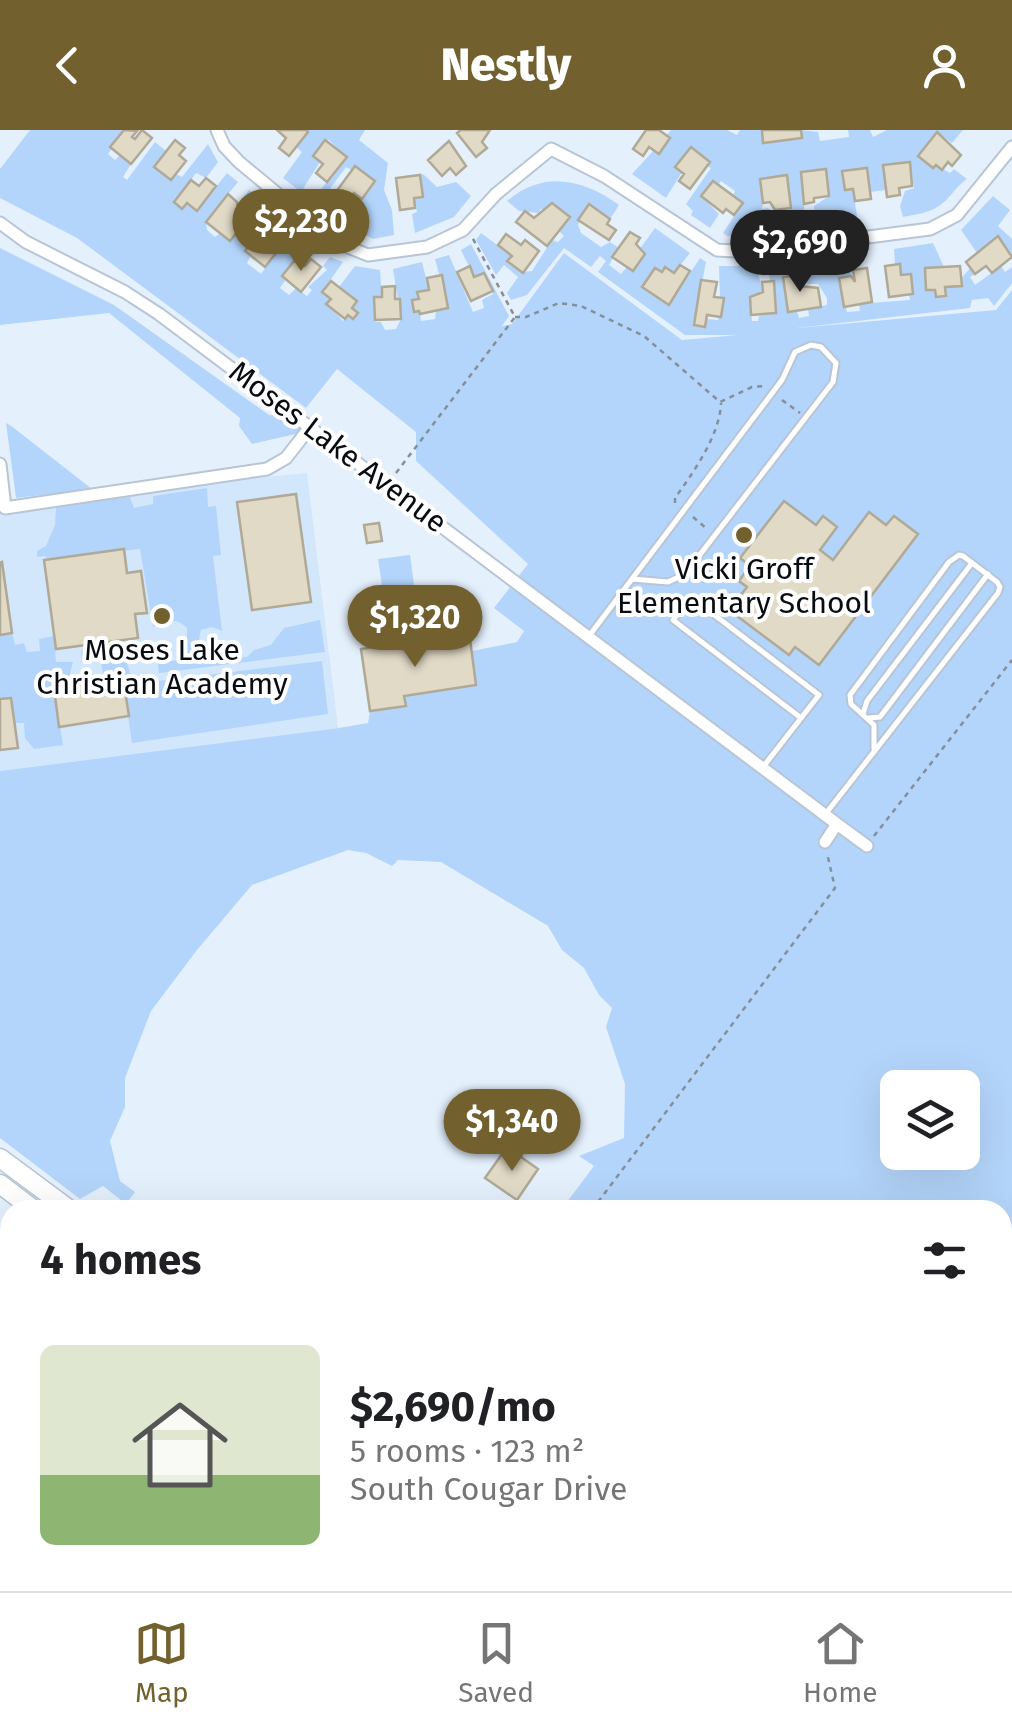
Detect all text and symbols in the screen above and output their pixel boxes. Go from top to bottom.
icon: back [40,38,95,93]
text: Nestly [441,38,571,92]
icon: person [917,38,972,93]
pin: $2,230 [220,189,382,274]
text: $2,230 [254,202,348,240]
pin: $2,690 [719,210,881,295]
text: $2,690 [752,223,848,261]
street label: Moses Lake Avenue [222,353,454,541]
marker: Vicki Groff Elementary School [733,524,755,546]
place label: Vicki Groff Elementary School [617,551,871,621]
pin: $1,320 [334,585,496,670]
text: $1,320 [369,598,461,636]
marker: Moses Lake Christian Academy [151,605,173,627]
place label: Moses Lake Christian Academy [36,632,288,702]
map controls [880,1070,980,1170]
button: layers [880,1070,980,1170]
pin: $1,340 [431,1089,593,1174]
text: $1,340 [466,1102,558,1140]
icon: filters [917,1233,972,1288]
text: 4 homes [40,1235,201,1285]
text: $2,690/mo [350,1382,556,1432]
icon: home [120,1385,240,1505]
text: 5 rooms · 123 m² [350,1432,584,1470]
text: South Cougar Drive [350,1470,627,1508]
tab: Map [134,1616,189,1709]
tab: Saved [458,1616,534,1709]
tab: Home [803,1616,878,1709]

